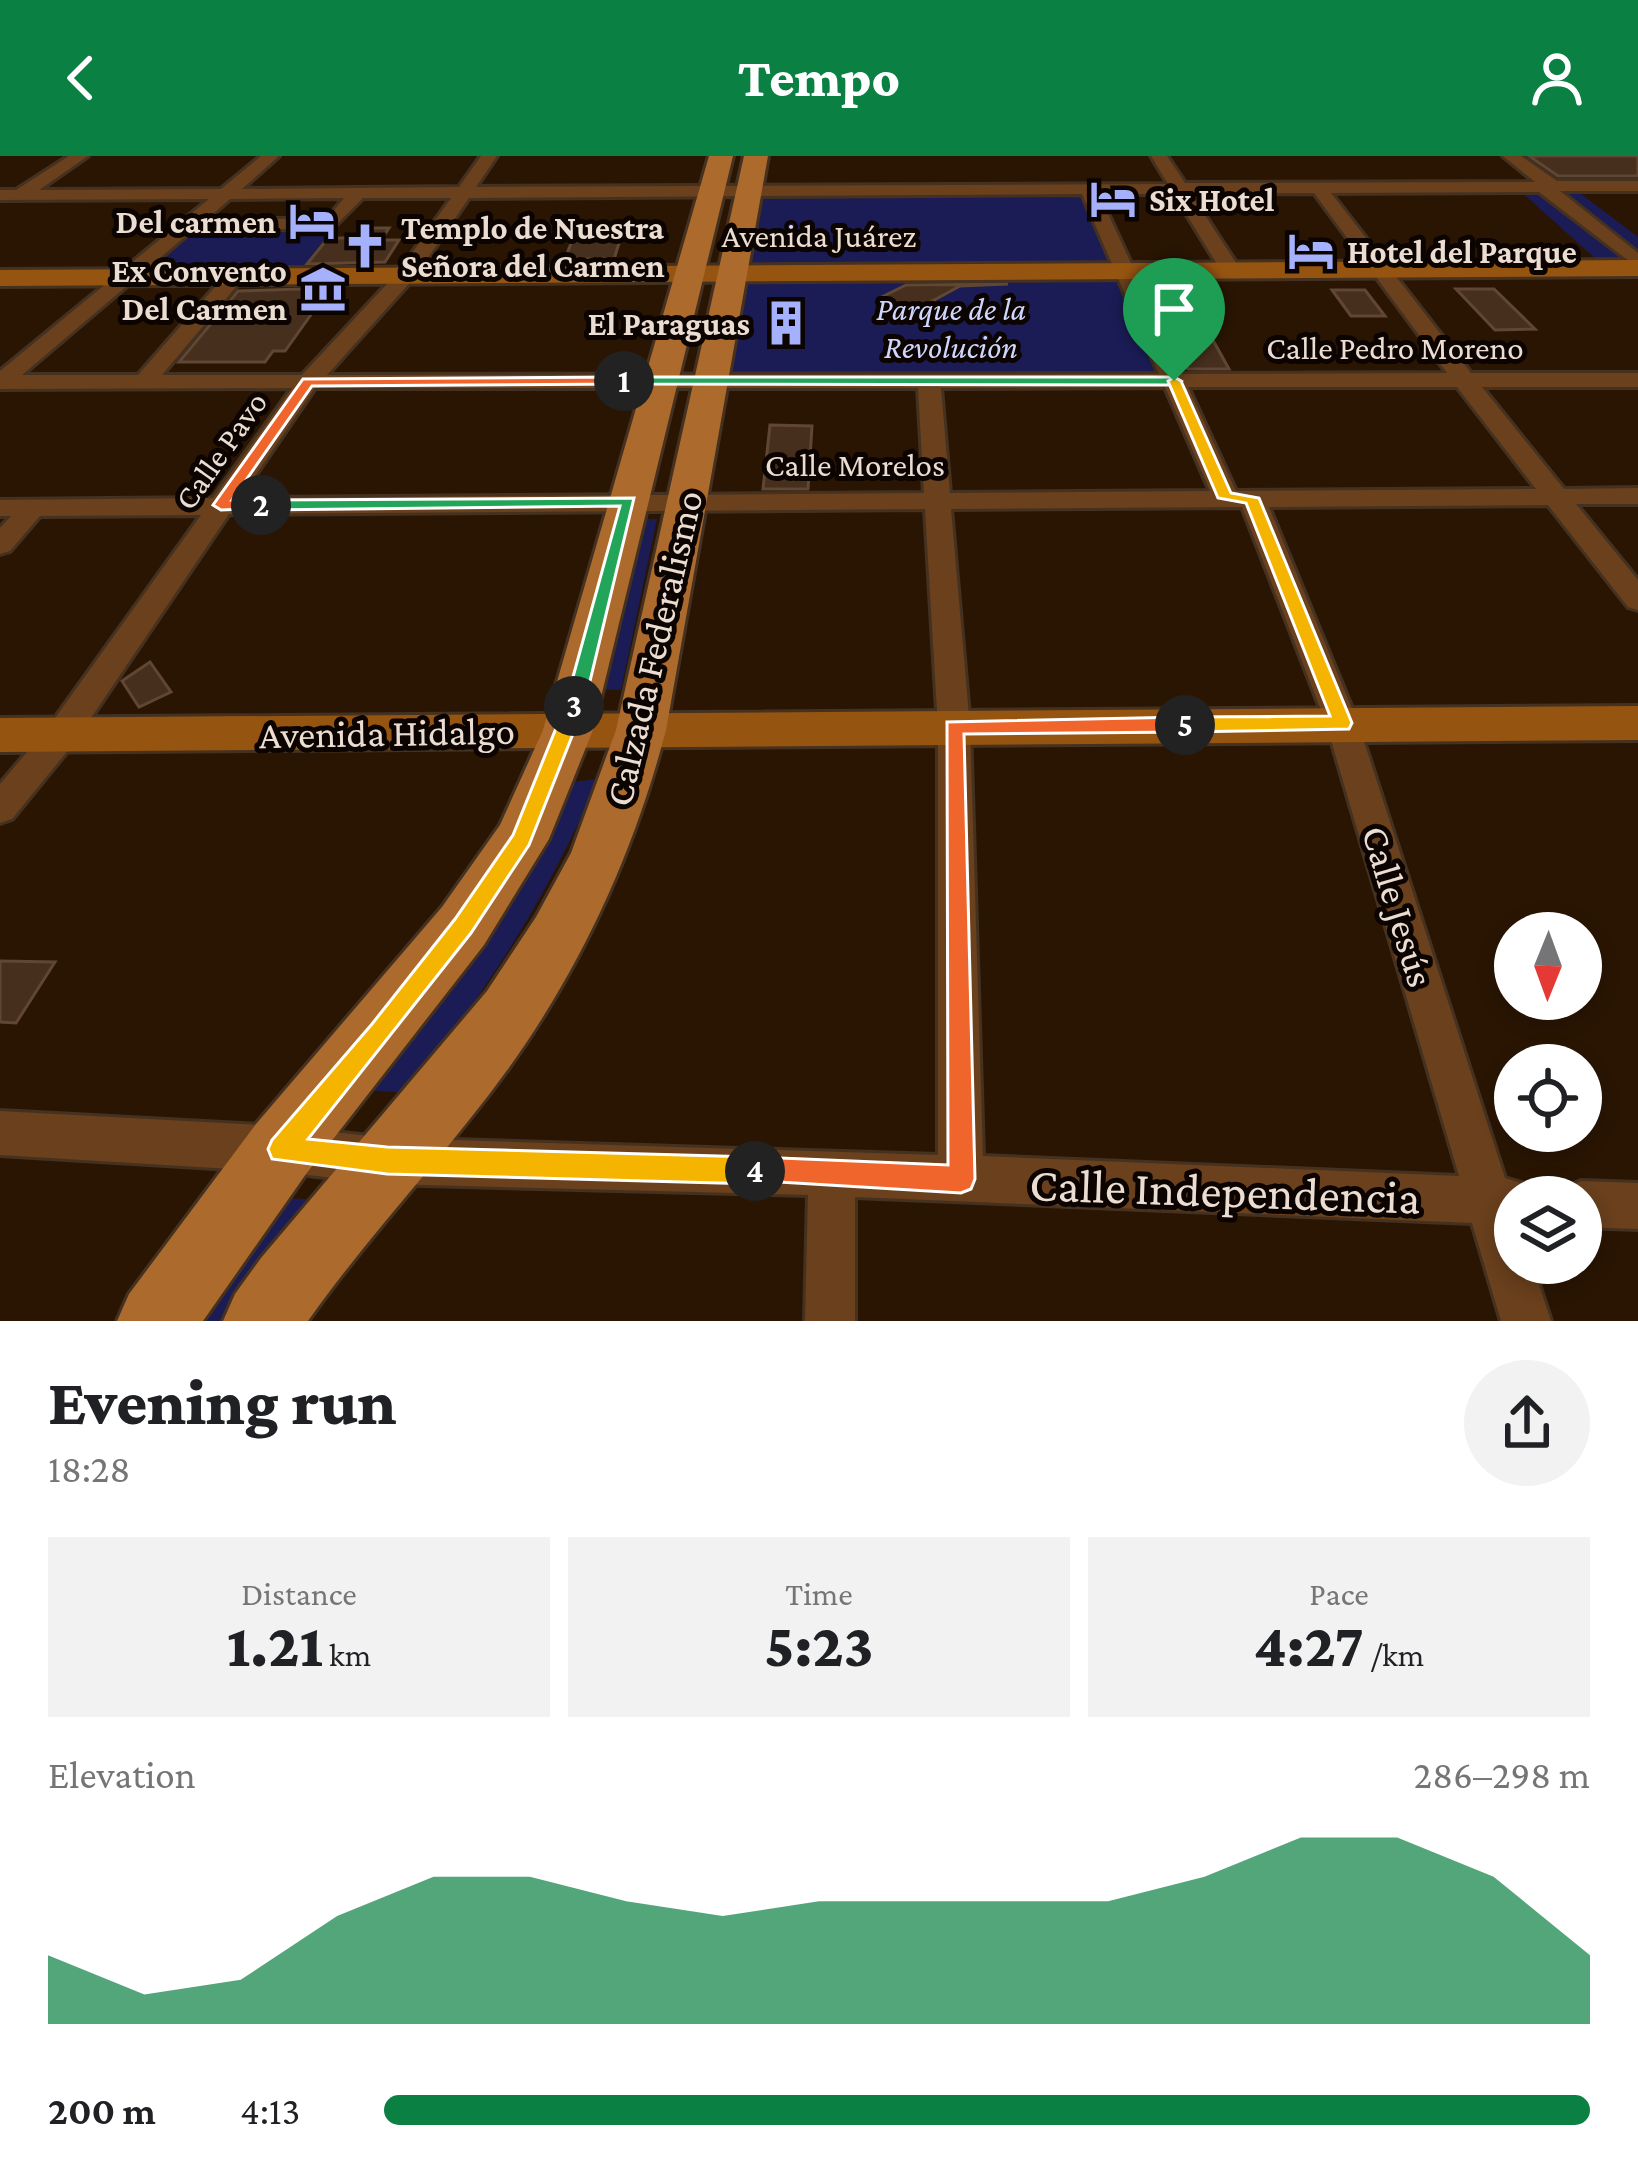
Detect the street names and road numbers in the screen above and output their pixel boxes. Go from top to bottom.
street label: Avenida Juárez [722,217,916,254]
street label: Calle Pedro Moreno [1266,329,1524,366]
street label: Calle Pavo [167,384,274,516]
street label: Calle Morelos [765,446,945,483]
street label: Calzada Federalismo [596,486,711,810]
street label: Avenida Hidalgo [259,709,515,757]
street label: Calle Jesús [1354,821,1443,992]
street label: Calle Independencia [1029,1157,1421,1225]

